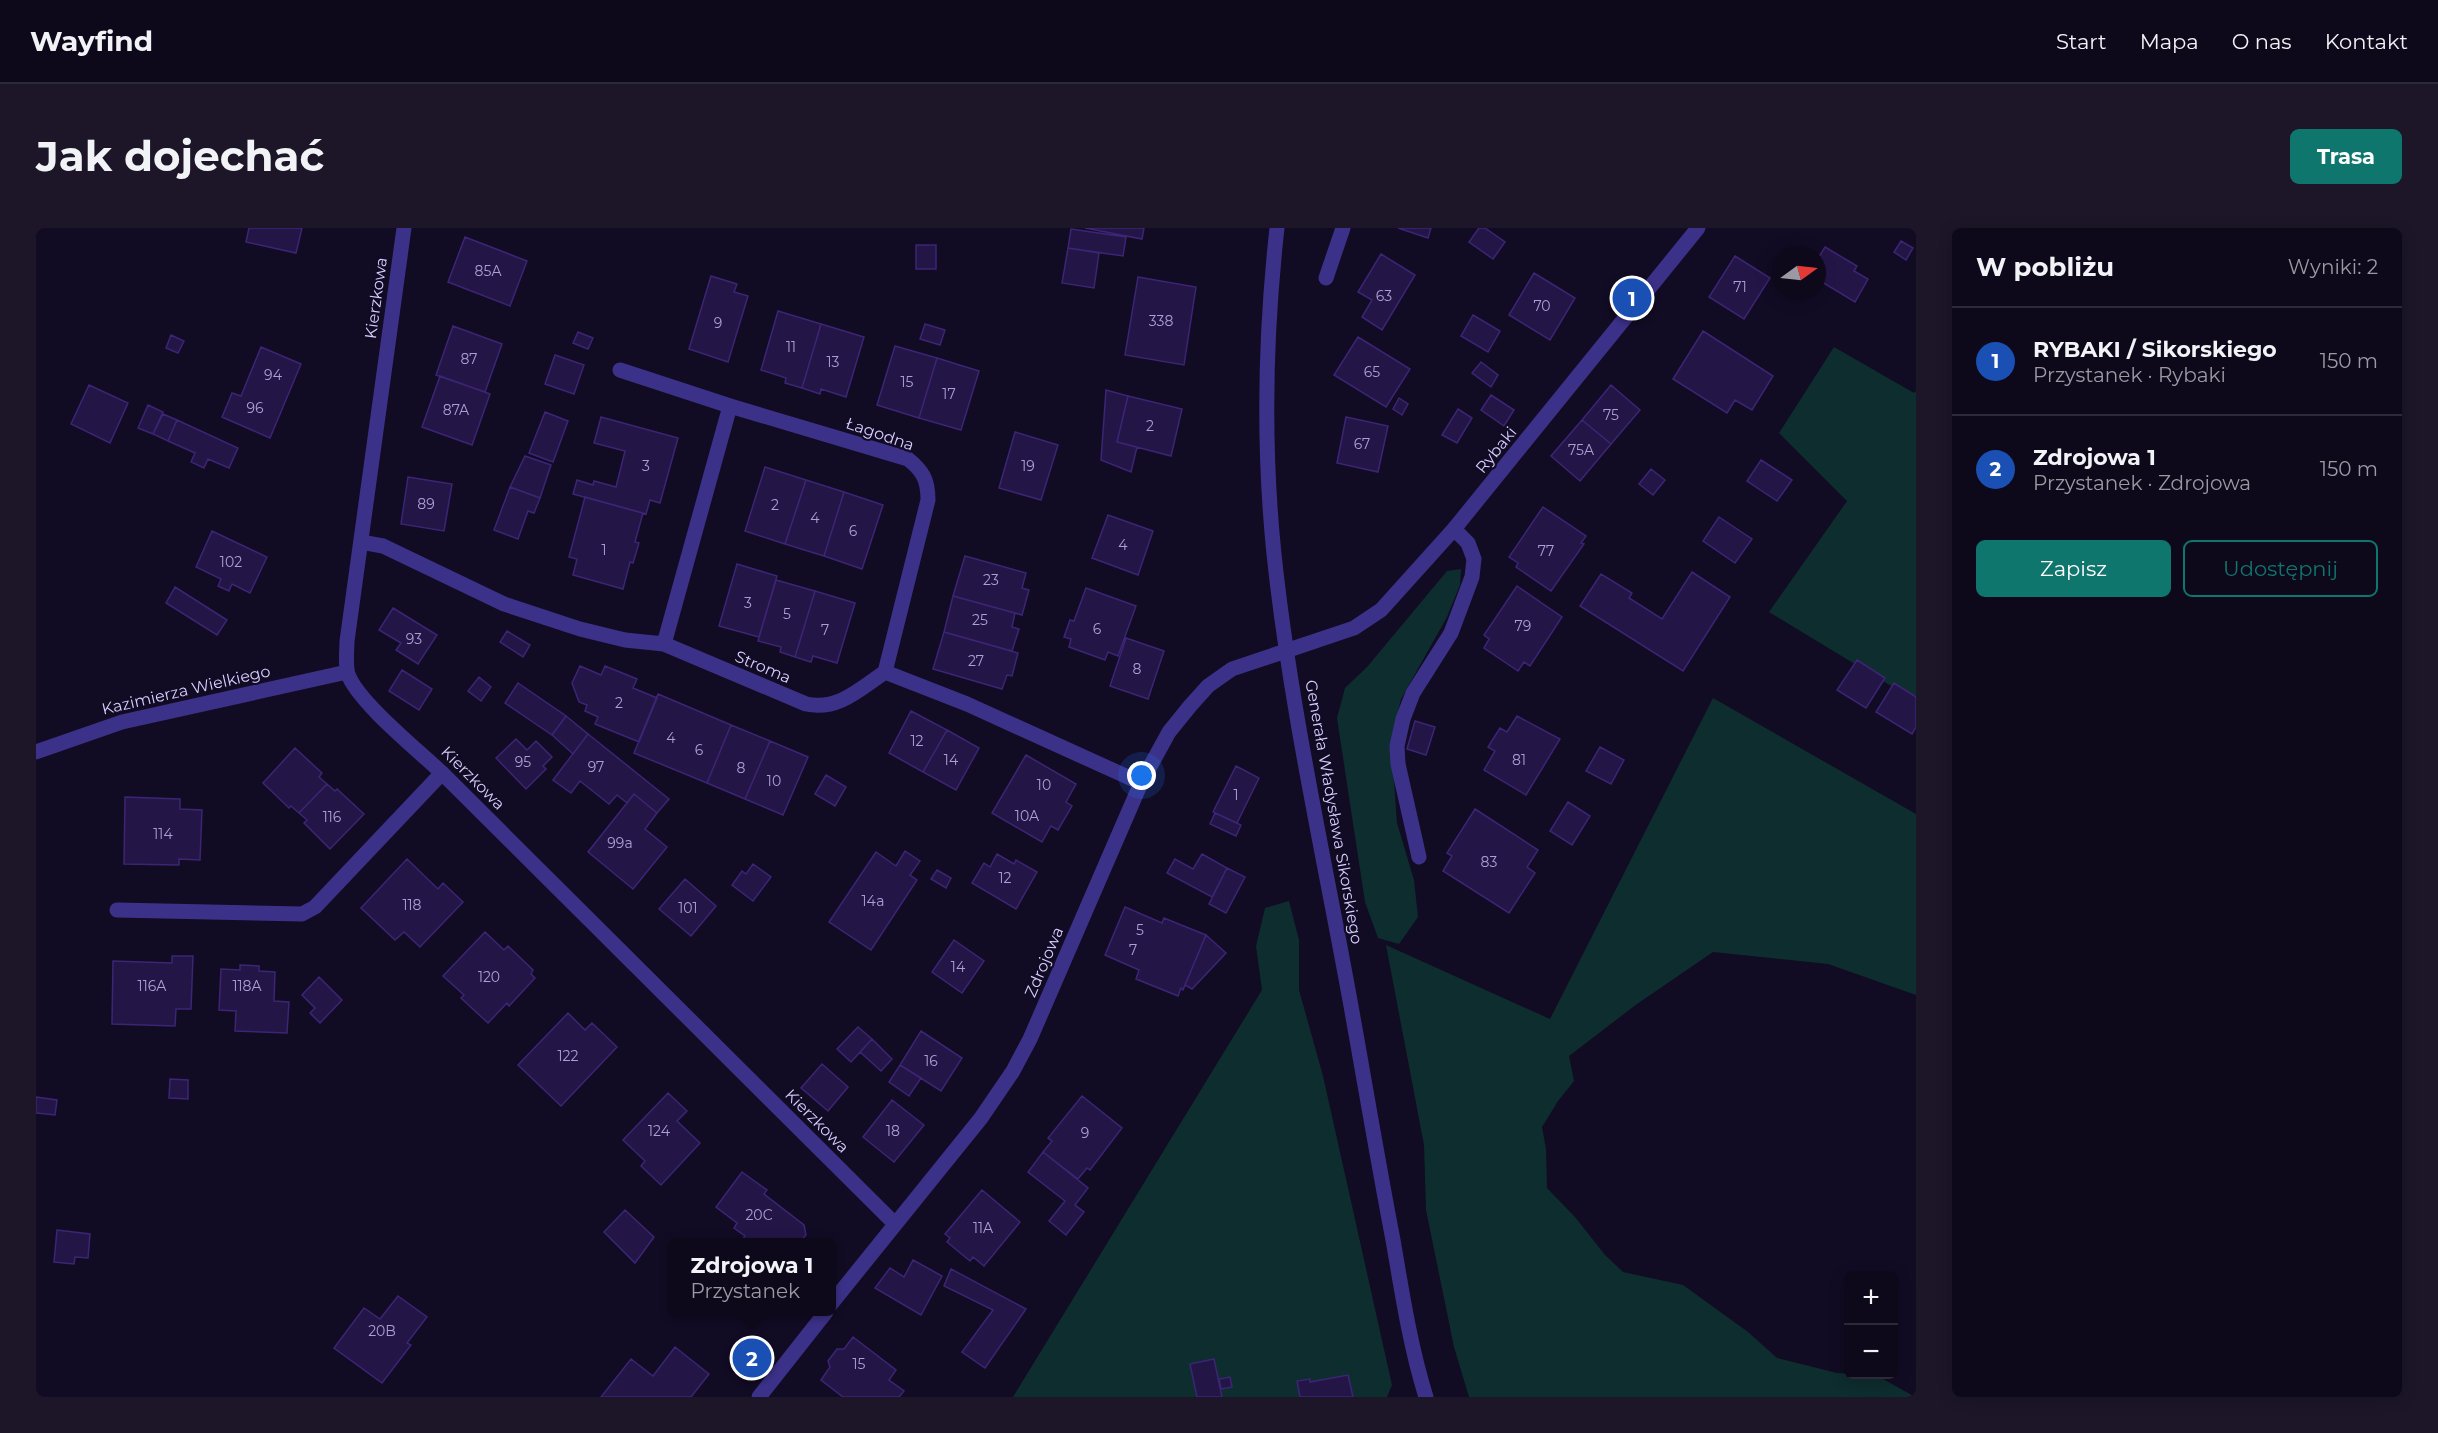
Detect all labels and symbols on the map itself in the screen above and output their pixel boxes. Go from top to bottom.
north arrow [1772,246,1826,300]
street label: Kierzkowa [361,256,391,340]
house number: 85A [475,262,502,280]
pin: 1 [1612,276,1652,320]
house number: 71 [1733,278,1747,296]
house number: 63 [1376,287,1392,305]
house number: 70 [1533,297,1551,315]
house number: 338 [1149,312,1173,330]
house number: 9 [714,314,722,332]
house number: 11 [786,338,796,356]
house number: 87 [460,350,478,368]
house number: 13 [827,353,840,371]
house number: 65 [1364,363,1380,381]
house number: 94 [264,366,283,384]
house number: 15 [901,373,914,391]
house number: 17 [942,385,956,403]
house number: 96 [246,399,264,417]
house number: 87A [443,401,470,419]
house number: 75 [1603,406,1619,424]
street label: Łagodna [843,413,917,455]
house number: 2 [1146,417,1154,435]
street label: Rybaki [1472,423,1520,477]
house number: 67 [1354,435,1370,453]
house number: 75A [1568,441,1595,459]
house number: 3 [642,457,650,475]
house number: 19 [1021,457,1035,475]
house number: 89 [417,495,435,513]
house number: 2 [771,496,779,514]
house number: 4 [810,509,820,527]
house number: 6 [849,522,858,540]
house number: 4 [1118,536,1128,554]
house number: 1 [601,541,607,559]
house number: 77 [1538,542,1554,560]
house number: 102 [220,553,242,571]
house number: 23 [983,571,999,589]
house number: 3 [744,594,752,612]
house number: 5 [783,605,791,623]
house number: 25 [972,611,988,629]
house number: 79 [1515,617,1531,635]
house number: 6 [1093,620,1102,638]
house number: 7 [821,621,829,639]
house number: 93 [406,630,422,648]
street label: Stroma [732,647,794,687]
house number: 27 [968,652,984,670]
house number: 8 [1133,660,1142,678]
street label: Kazimierza Wielkiego [100,661,272,719]
street label: Generała Władysława Sikorskiego [1301,678,1367,946]
house number: 2 [615,694,623,712]
house number: 4 [666,729,676,747]
house number: 12 [910,732,924,750]
house number: 6 [695,741,704,759]
street label: Kierzkowa [437,742,509,814]
house number: 14 [944,751,959,769]
house number: 81 [1512,751,1526,769]
house number: 95 [515,753,531,771]
house number: 97 [588,758,604,776]
house number: 8 [737,759,746,777]
your location [1127,761,1156,790]
house number: 10 [767,772,781,790]
house number: 10 [1037,776,1051,794]
house number: 1 [1233,786,1239,804]
house number: 10A [1015,807,1040,825]
house number: 116 [323,808,342,826]
house number: 114 [153,825,173,843]
house number: 99a [607,834,633,852]
house number: 83 [1481,853,1498,871]
house number: 12 [998,869,1012,887]
house number: 14a [862,892,884,910]
house number: 118 [402,896,422,914]
house number: 101 [678,899,698,917]
house number: 5 [1136,921,1144,939]
street label: Zdrojowa [1021,924,1067,1000]
house number: 7 [1129,941,1137,959]
house number: 14 [951,958,966,976]
house number: 120 [478,968,500,986]
house number: 116A [138,977,167,995]
house number: 118A [232,977,262,995]
house number: 122 [558,1047,579,1065]
house number: 16 [924,1052,938,1070]
street label: Kierzkowa [781,1085,853,1157]
house number: 124 [648,1122,671,1140]
house number: 18 [886,1122,900,1140]
house number: 9 [1081,1124,1089,1142]
house number: 20C [745,1206,773,1224]
house number: 11A [973,1219,994,1237]
house number: 20B [368,1322,396,1340]
pin: 2 [732,1336,772,1380]
house number: 15 [853,1355,866,1373]

